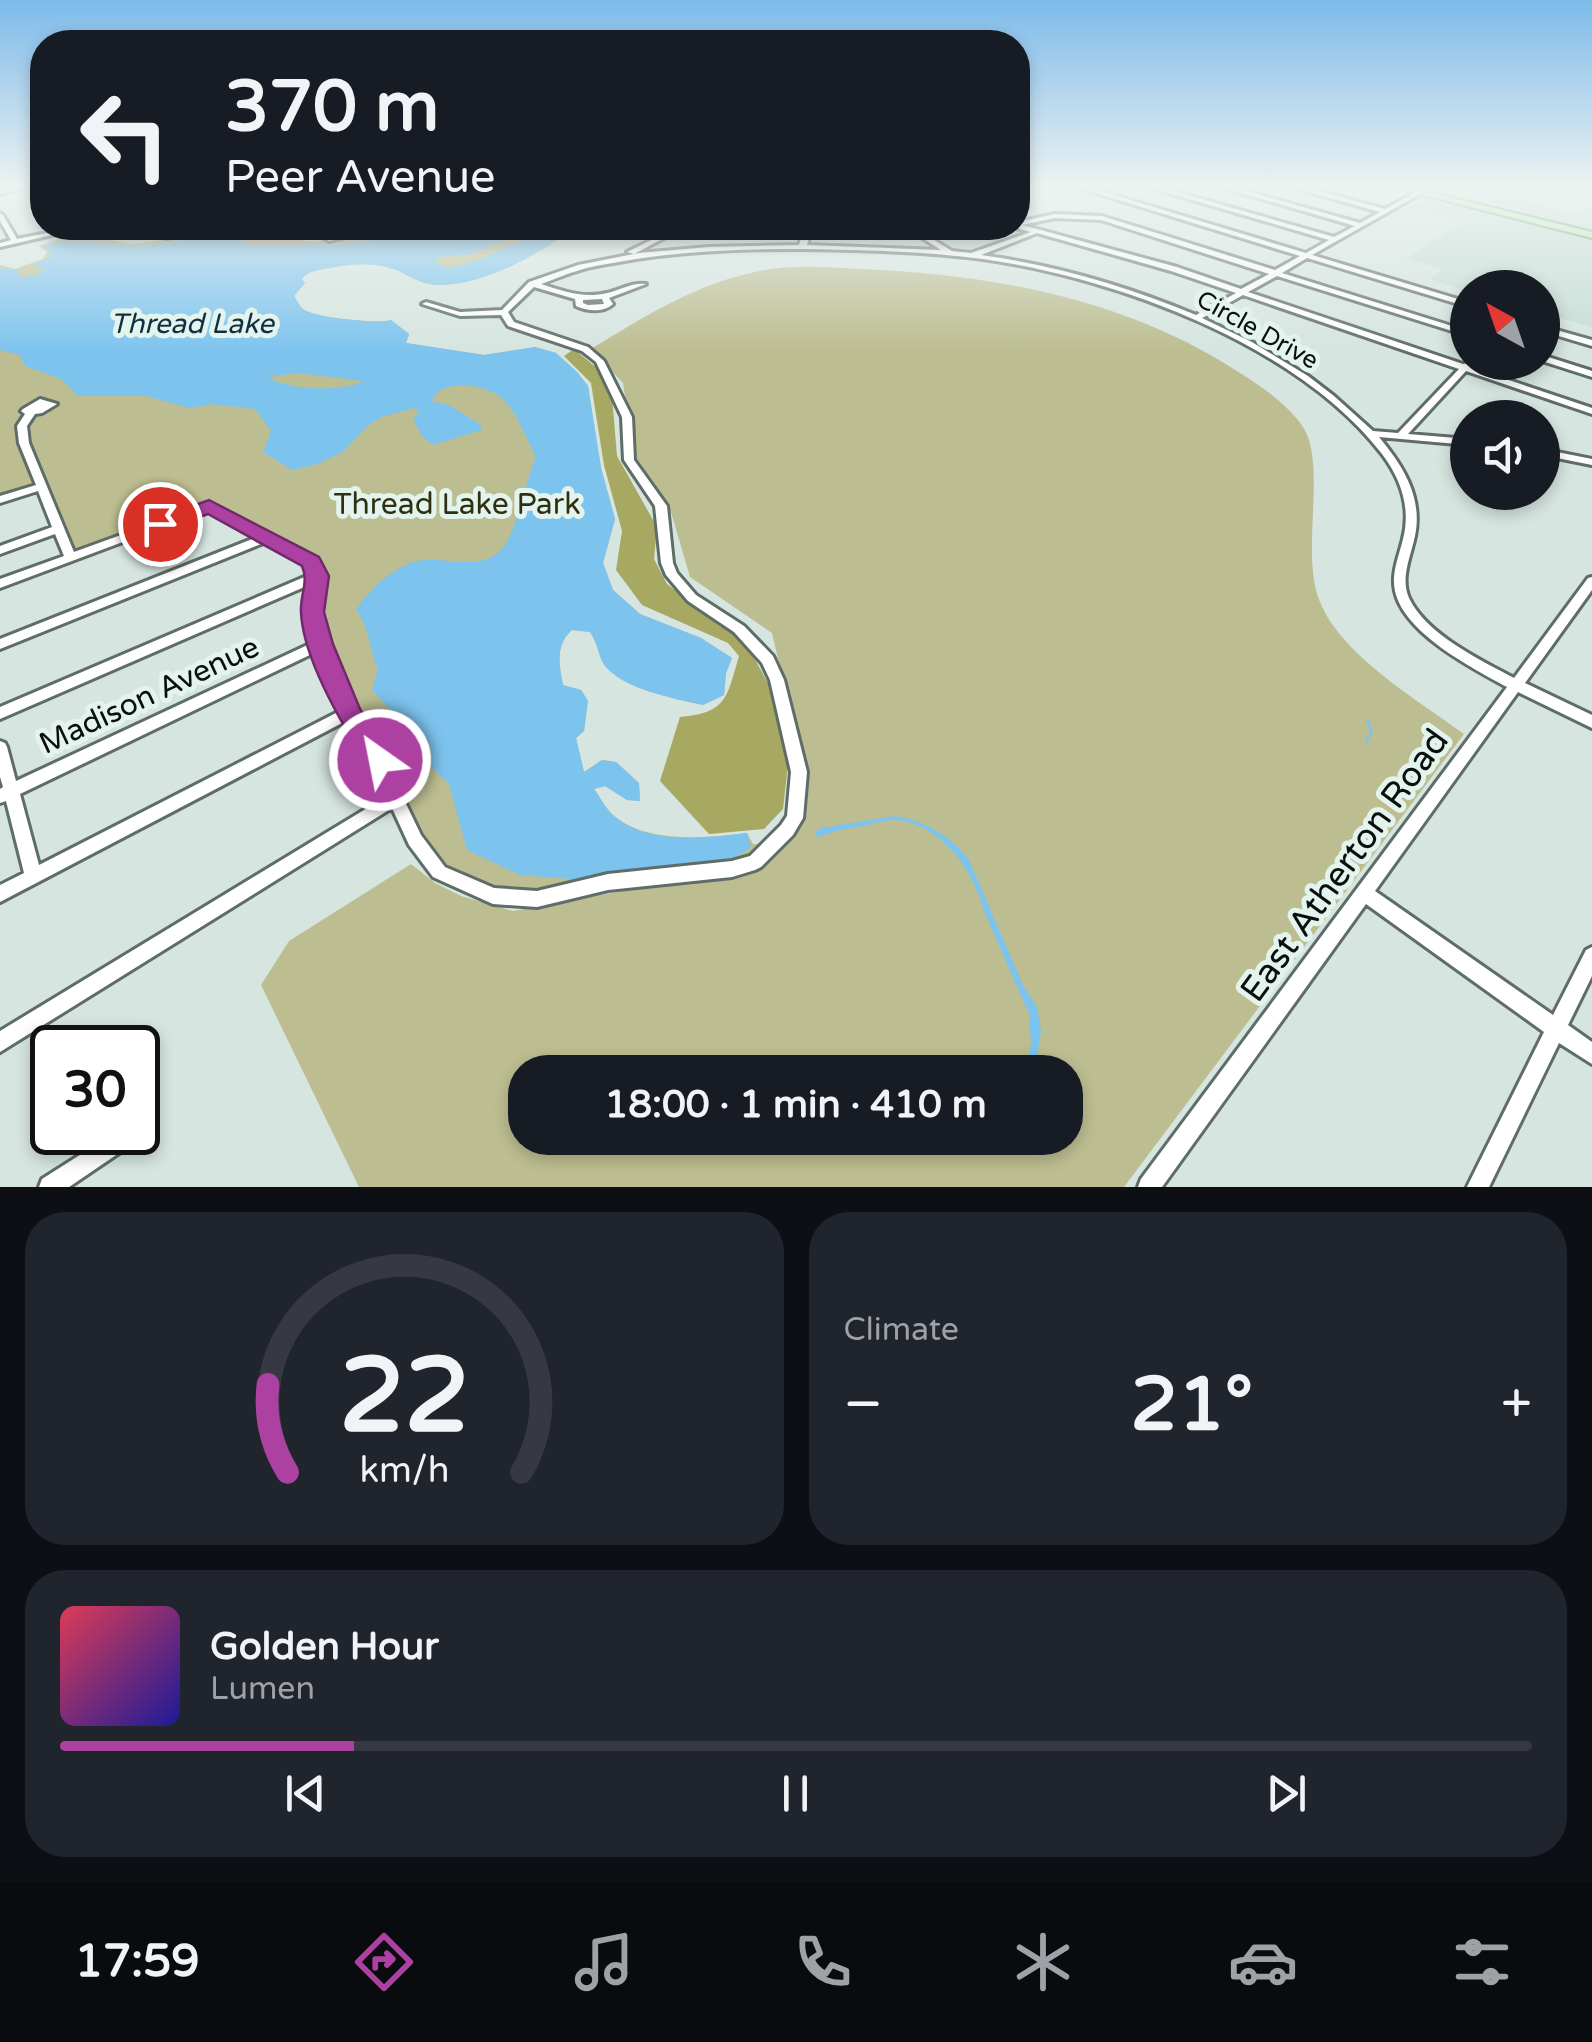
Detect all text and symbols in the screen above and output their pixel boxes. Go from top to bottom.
text: 370 m [225,66,439,150]
icon: left [60,70,190,200]
text: Peer Avenue [225,151,496,205]
north arrow [1450,270,1560,380]
map controls [1450,270,1560,510]
street label: Circle Drive [1191,284,1324,376]
water label: Thread Lake [110,307,276,341]
button: sound [1450,400,1560,510]
pin [118,482,203,567]
park label: Thread Lake Park [333,486,581,523]
icon: arrive [133,497,188,552]
street label: Madison Avenue [33,628,265,763]
position arrow [328,708,432,812]
street label: East Atherton Road [1232,721,1458,1010]
speed limit sign: 30 [30,1025,160,1155]
text: 18:00 · 1 min · 410 m [604,1082,987,1128]
text: Climate [844,1311,959,1349]
text: 22 [339,1335,470,1460]
text: 21° [1131,1360,1253,1450]
text: − [844,1372,883,1438]
text: + [1501,1372,1532,1438]
text: km/h [359,1449,449,1492]
text: Golden Hour [210,1624,439,1670]
text: Lumen [210,1670,315,1708]
icon: previous [278,1766,333,1821]
icon: pause [768,1766,823,1821]
icon: next [1259,1766,1314,1821]
icon: directions [349,1927,419,1997]
icon: music [569,1927,639,1997]
icon: phone [788,1927,858,1997]
icon: climate [1008,1927,1078,1997]
icon: car [1228,1927,1298,1997]
icon: filters [1447,1927,1517,1997]
text: 17:59 [75,1935,200,1989]

